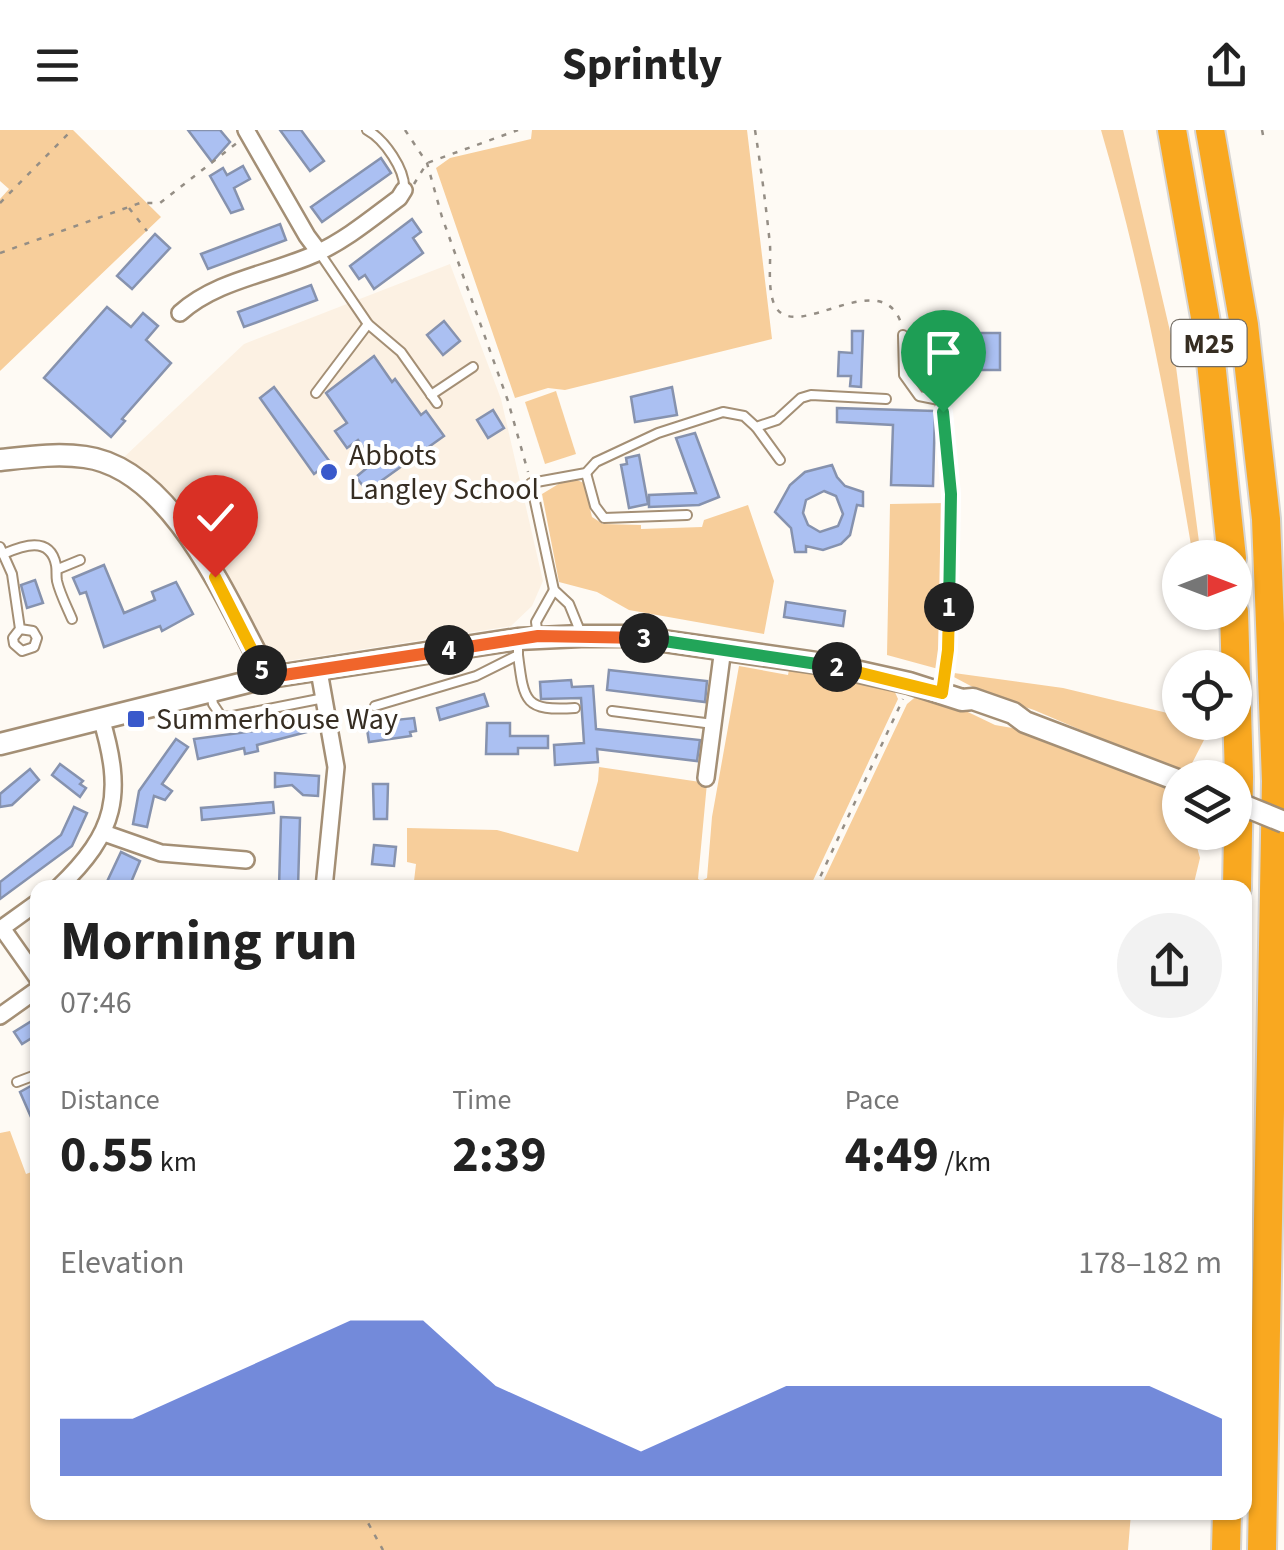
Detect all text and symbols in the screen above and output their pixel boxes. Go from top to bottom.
text: Sprintly [562,33,722,97]
icon: menu [30,38,85,93]
icon: share [1199,38,1254,93]
pin [901,310,986,413]
road number: M25 [1172,320,1246,366]
icon: arrive [916,325,971,380]
place label: Abbots Langley School [349,434,539,511]
marker: Abbots Langley School [318,461,340,483]
pin [173,475,258,578]
icon: check [188,490,243,545]
north arrow [1162,540,1252,630]
map controls [1162,540,1252,850]
pin: 1 [924,582,974,632]
text: 1 [942,587,956,627]
pin: 3 [619,613,669,663]
text: 3 [637,618,651,658]
pin: 4 [424,625,474,675]
text: 4 [442,630,456,670]
pin: 2 [812,642,862,692]
pin: 5 [237,645,287,695]
text: 2 [830,647,844,687]
text: 5 [255,650,269,690]
button: locate [1162,650,1252,740]
place label: Summerhouse Way [156,698,398,741]
marker: Summerhouse Way [125,708,147,730]
button: layers [1162,760,1252,850]
text: Morning run [60,903,357,981]
button: share [1117,913,1222,1018]
text: 07:46 [60,980,132,1026]
text: Distance [60,1080,160,1120]
text: Time [452,1080,511,1120]
text: Pace [845,1080,900,1120]
text: 0.55 [60,1120,154,1191]
text: 2:39 [452,1120,547,1191]
text: 4:49 [845,1120,939,1191]
text: km [154,1142,197,1182]
text: /km [939,1142,991,1182]
text: Elevation [60,1240,185,1286]
text: 178–182 m [1078,1240,1222,1286]

